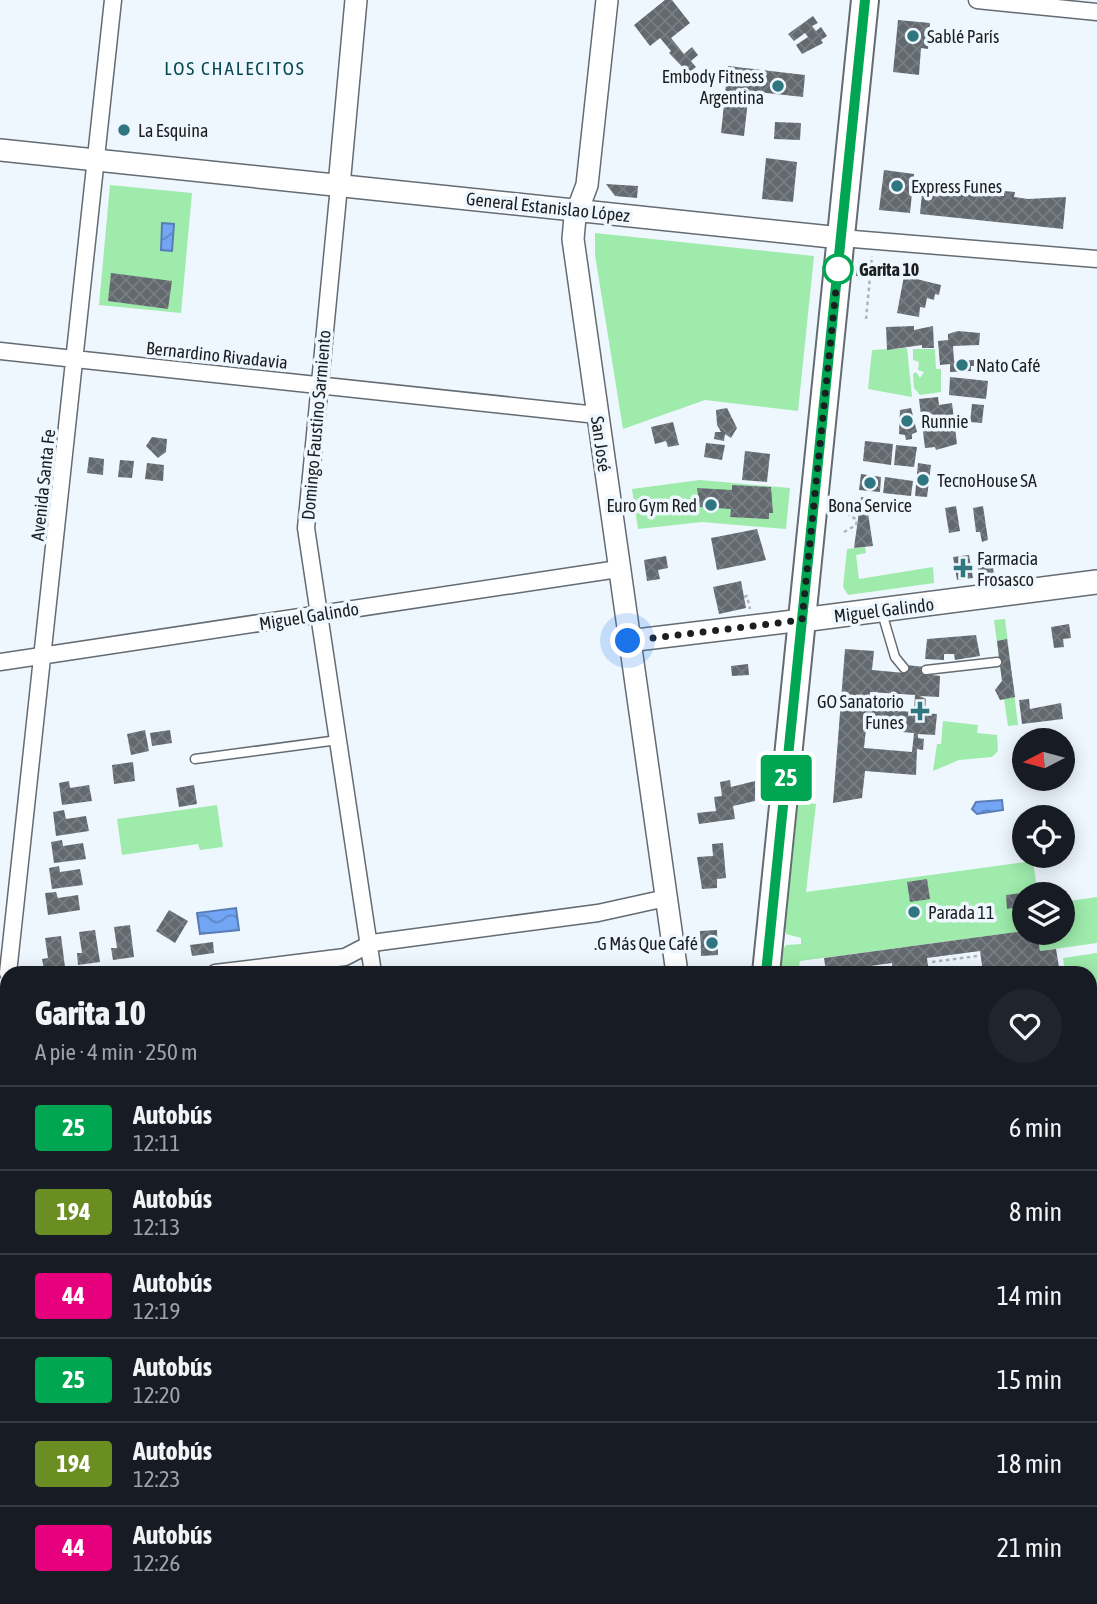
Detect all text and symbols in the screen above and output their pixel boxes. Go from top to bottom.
place label: Sablé París [927,26,999,47]
marker: Sablé París [905,28,921,44]
district label: LOS CHALECITOS [164,57,306,79]
place label: Embody Fitness Argentina [662,66,764,108]
marker: Embody Fitness Argentina [770,78,786,94]
place label: La Esquina [138,120,208,141]
marker: La Esquina [116,122,132,138]
place label: Express Funes [911,176,1002,197]
marker: Express Funes [889,178,905,194]
street label: General Estanislao López [465,188,631,226]
marker: Garita 10 [823,254,853,284]
place label: Garita 10 [859,259,919,280]
street label: Domingo Faustino Sarmiento [297,329,335,521]
street label: Bernardino Rivadavia [145,337,289,373]
place label: Nato Café [976,355,1041,376]
marker: Nato Café [954,357,970,373]
place label: Runnie [921,411,968,432]
marker: Runnie [899,413,915,429]
street label: San José [587,415,615,473]
street label: Avenida Santa Fe [27,428,59,542]
place label: TecnoHouse SA [937,470,1037,491]
marker: TecnoHouse SA [915,472,931,488]
marker: Bona Service [862,475,878,491]
place label: Euro Gym Red [606,495,697,516]
place label: Bona Service [828,495,912,516]
marker: Euro Gym Red [703,497,719,513]
place label: Farmacia Frosasco [977,548,1038,590]
marker: Farmacia Frosasco [955,560,971,576]
street label: Miguel Galindo [833,593,935,627]
street label: Miguel Galindo [258,598,360,634]
your location [610,623,645,658]
place label: GO Sanatorio Funes [817,691,904,733]
marker: GO Sanatorio Funes [910,701,930,721]
north arrow [1012,728,1074,791]
map controls [1012,728,1075,945]
line badge: 25 [754,755,818,801]
text: 25 [775,764,797,791]
button: locate [1012,805,1075,868]
button: layers [1012,882,1075,945]
place label: Parada 11 [928,902,994,923]
marker: Parada 11 [906,904,922,920]
place label: .G Más Que Café [594,933,698,954]
marker: .G Más Que Café [704,935,720,951]
button: heart [988,989,1062,1063]
text: Garita 10 [35,994,146,1032]
text: A pie · 4 min · 250 m [35,1039,198,1065]
text: Autobús [133,1100,212,1130]
text: 6 min [1009,1113,1062,1143]
text: 25 [62,1114,85,1141]
text: 12:11 [133,1130,180,1156]
text: Autobús [133,1184,212,1214]
text: 8 min [1009,1197,1062,1227]
text: 194 [57,1198,90,1225]
text: 12:13 [133,1214,180,1240]
text: Autobús [133,1268,212,1298]
text: 14 min [997,1281,1062,1311]
text: 44 [62,1282,85,1309]
text: 12:19 [133,1298,180,1324]
text: Autobús [133,1352,212,1382]
text: 15 min [997,1365,1062,1395]
text: 25 [62,1366,85,1393]
text: 12:20 [133,1382,180,1408]
text: Autobús [133,1436,212,1466]
text: 18 min [997,1449,1062,1479]
text: 194 [57,1450,90,1477]
text: 12:23 [133,1466,180,1492]
text: Autobús [133,1520,212,1550]
text: 21 min [997,1533,1062,1563]
text: 44 [62,1534,85,1561]
text: 12:26 [133,1550,180,1576]

